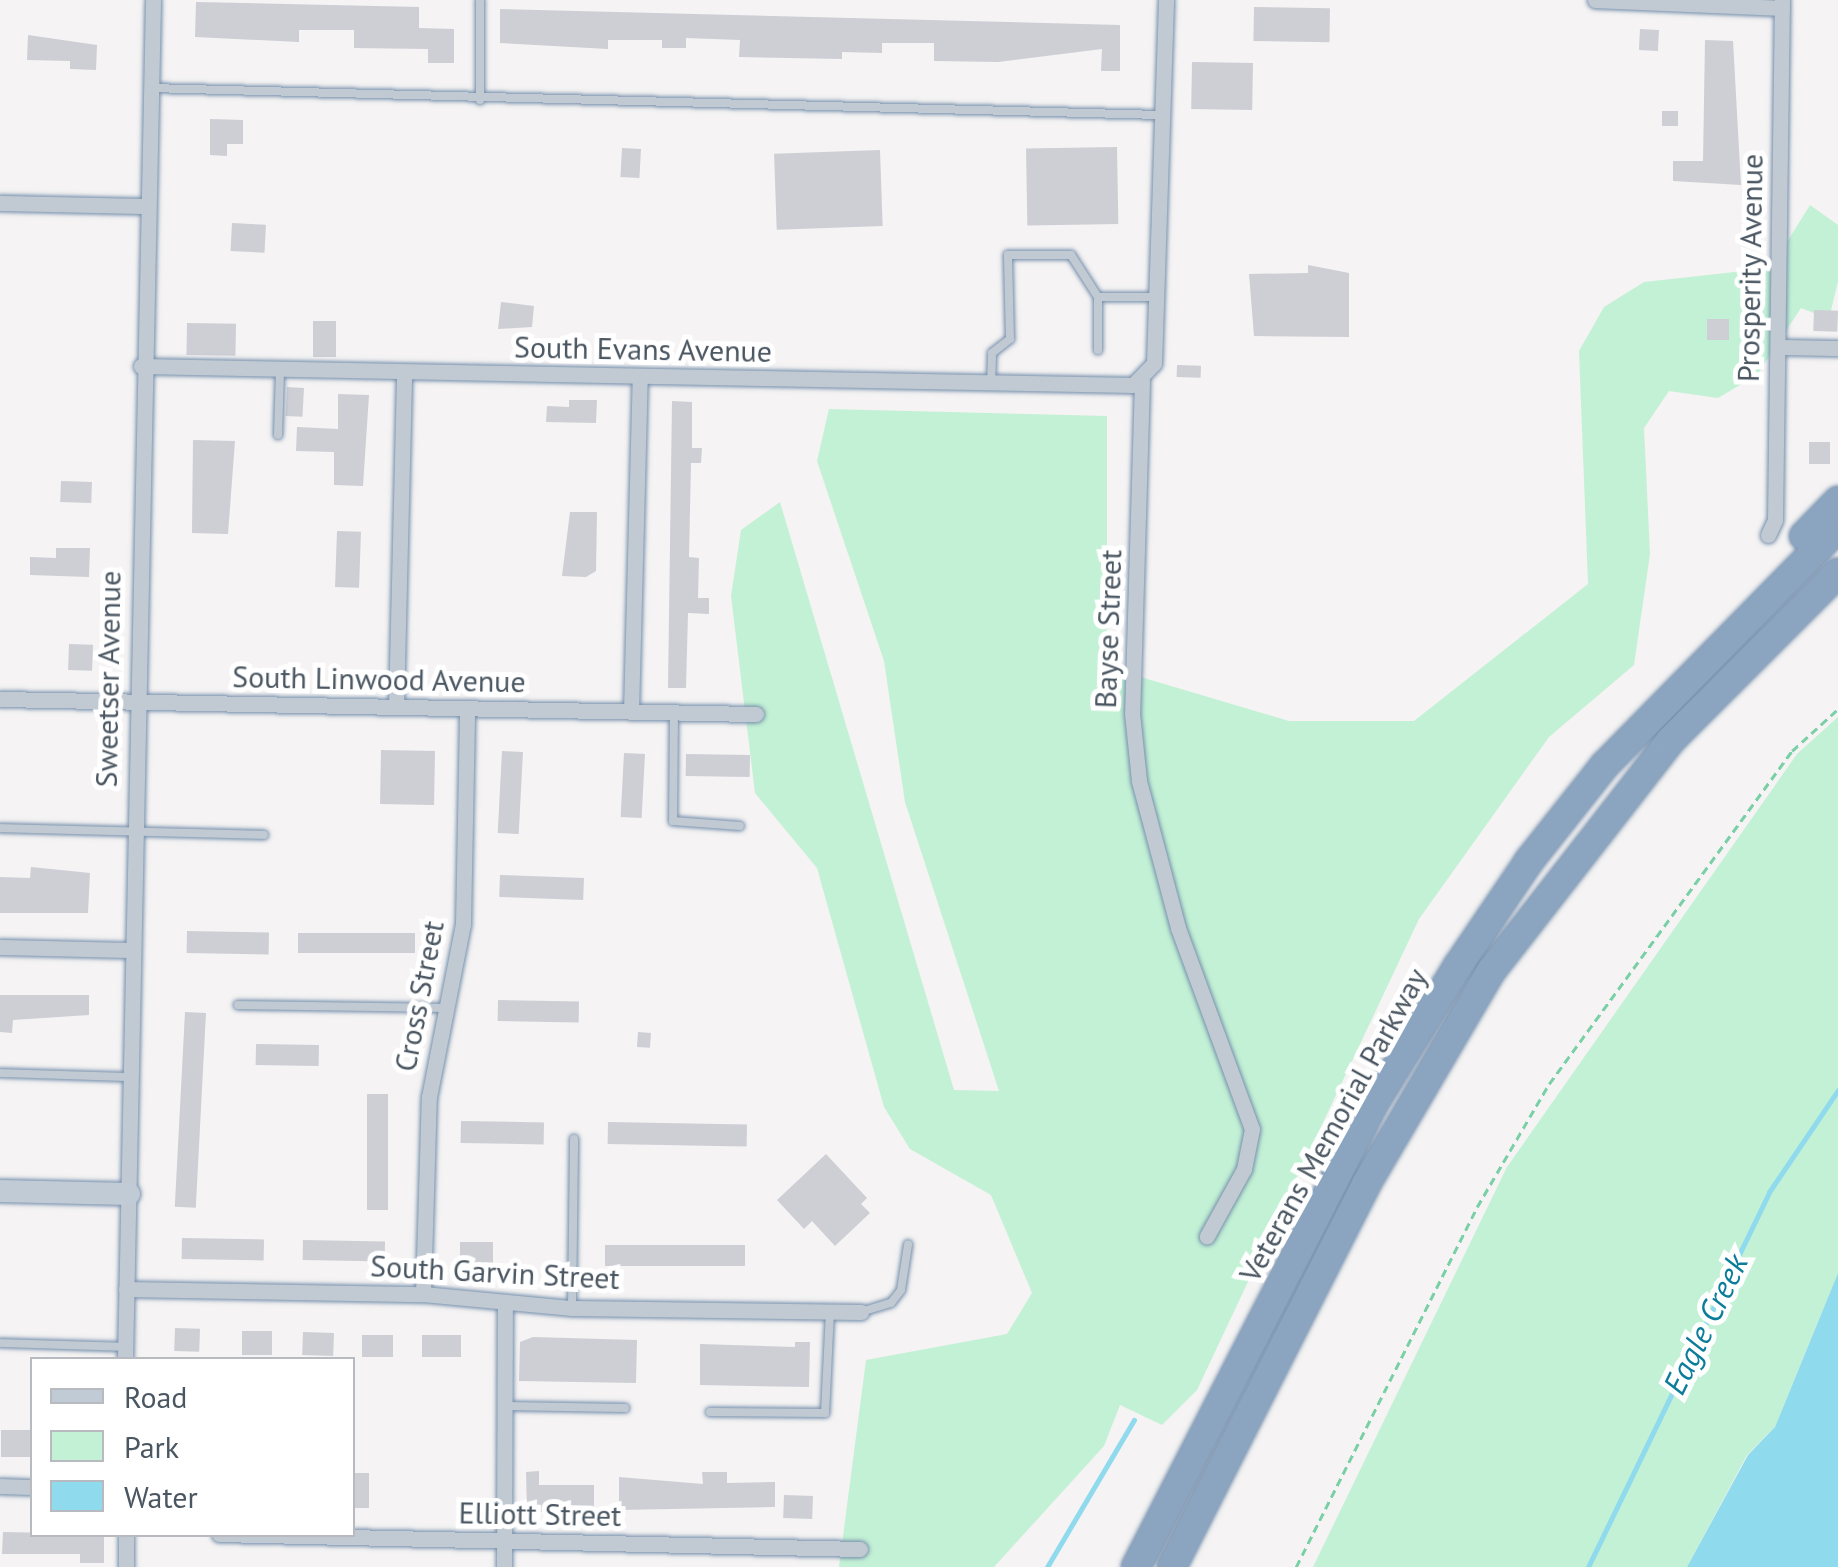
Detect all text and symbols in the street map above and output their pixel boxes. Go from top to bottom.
street label: Prosperity Avenue [1730,153,1770,383]
street label: South Evans Avenue [513,329,773,369]
street label: Bayse Street [1087,549,1129,709]
street label: Sweetser Avenue [88,570,128,788]
street label: South Linwood Avenue [231,658,527,700]
street label: Cross Street [387,918,451,1074]
street label: Veterans Memorial Parkway [1232,962,1434,1288]
street label: South Garvin Street [369,1247,621,1297]
water label: Eagle Creek [1655,1248,1755,1400]
legend [30,1357,355,1537]
text: Road [124,1377,188,1416]
text: Park [124,1427,179,1466]
text: Water [124,1477,198,1516]
street label: Elliott Street [458,1495,622,1533]

